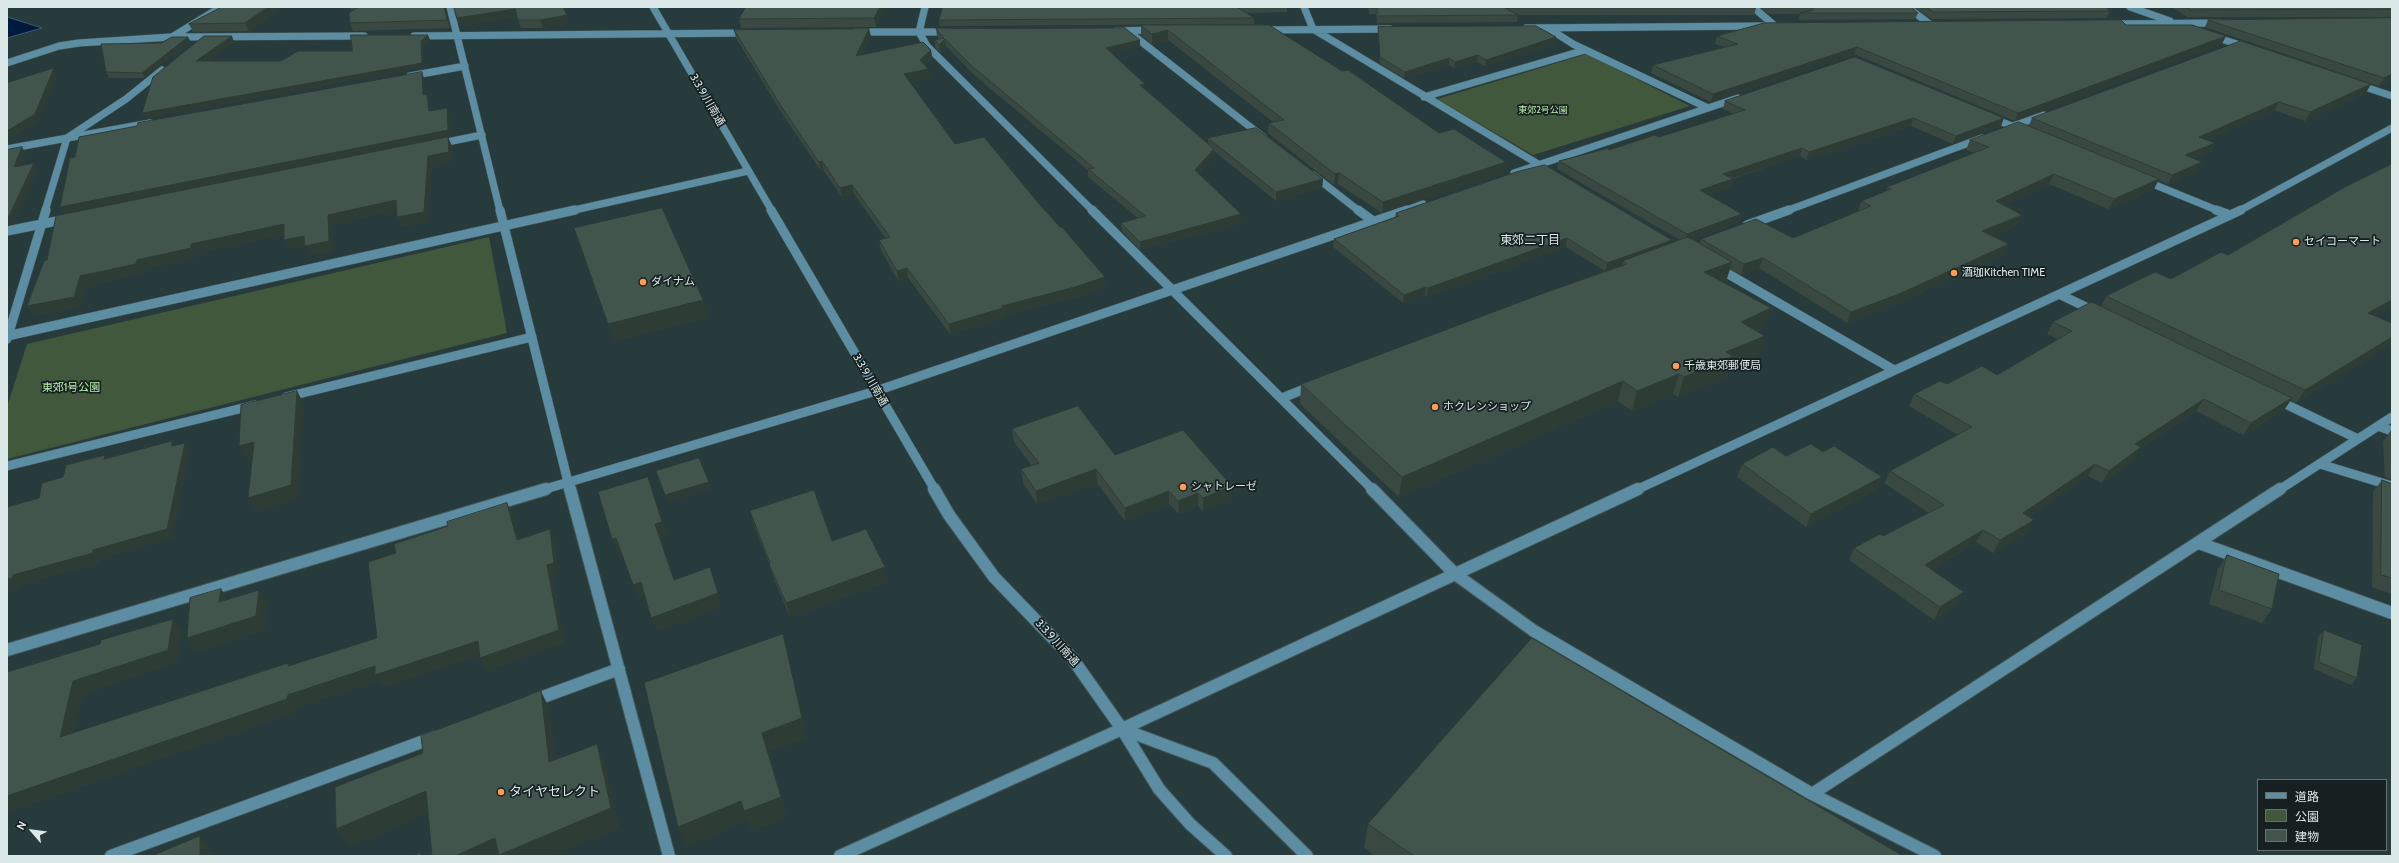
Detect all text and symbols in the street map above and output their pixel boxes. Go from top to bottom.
street label: 3.3.9 川南通 [687,71,727,129]
park label: 東郊2号公園 [1518,105,1568,115]
district label: 東郊二丁目 [1500,233,1560,247]
place label: セイコーマート [2304,235,2381,249]
marker: セイコーマート [2291,237,2301,247]
place label: 酒珈Kitchen TIME [1962,266,2045,280]
marker: 酒珈Kitchen TIME [1949,268,1959,278]
place label: ダイナム [651,275,695,289]
marker: ダイナム [638,277,648,287]
street label: 3.3.9 川南通 [850,351,890,409]
place label: 千歳東郊郵便局 [1684,359,1761,373]
marker: 千歳東郊郵便局 [1671,361,1681,371]
park label: 東郊1号公園 [42,381,100,395]
place label: ホクレンショップ [1443,400,1531,414]
marker: ホクレンショップ [1430,402,1440,412]
place label: シャトレーゼ [1191,480,1257,494]
marker: シャトレーゼ [1178,482,1188,492]
street label: 3.3.9 川南通 [1033,617,1081,669]
legend [2257,779,2387,851]
place label: タイヤセレクト [509,784,600,800]
marker: タイヤセレクト [496,787,506,797]
text: 道路 [2295,789,2319,804]
text: 公園 [2295,809,2319,824]
north arrow [12,811,52,851]
text: N [13,819,29,832]
text: 建物 [2295,829,2319,844]

